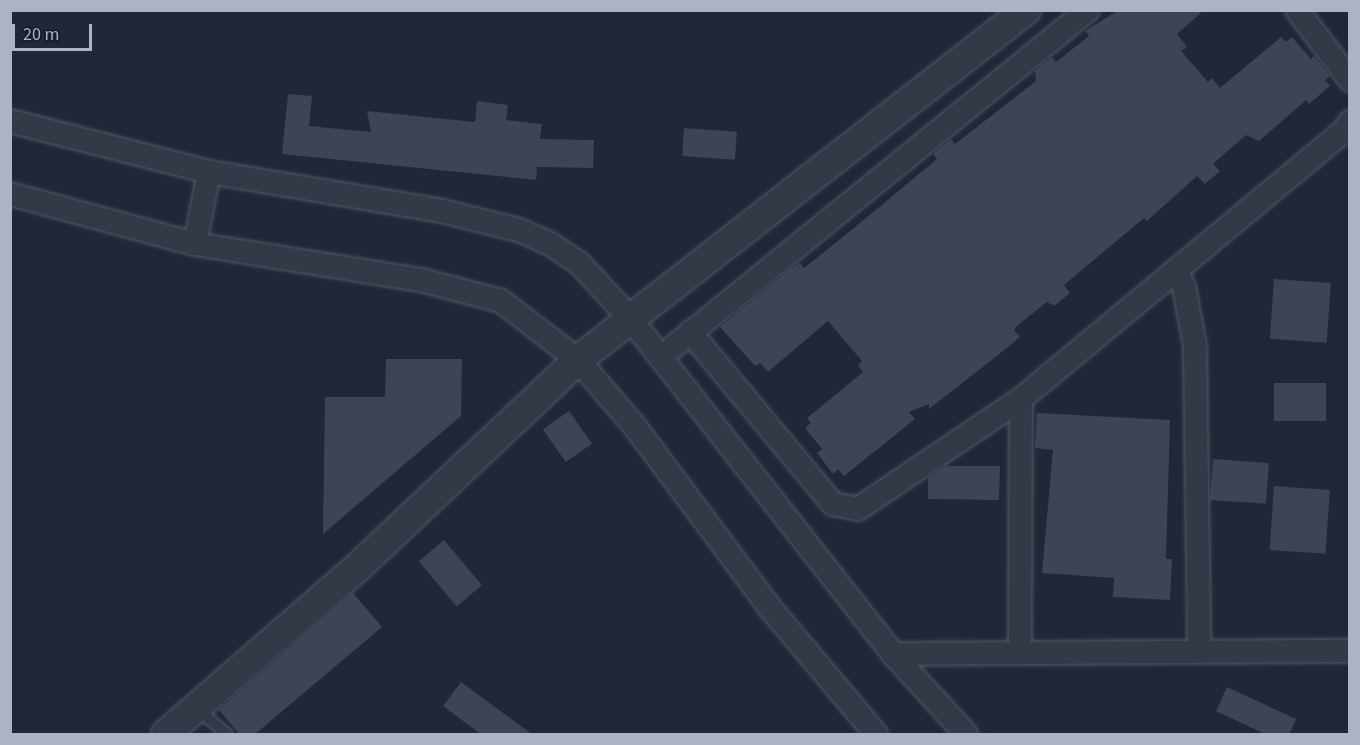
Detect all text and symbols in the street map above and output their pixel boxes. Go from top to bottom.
scale bar [15,12,94,50]
text: 20 m [23,22,59,47]

